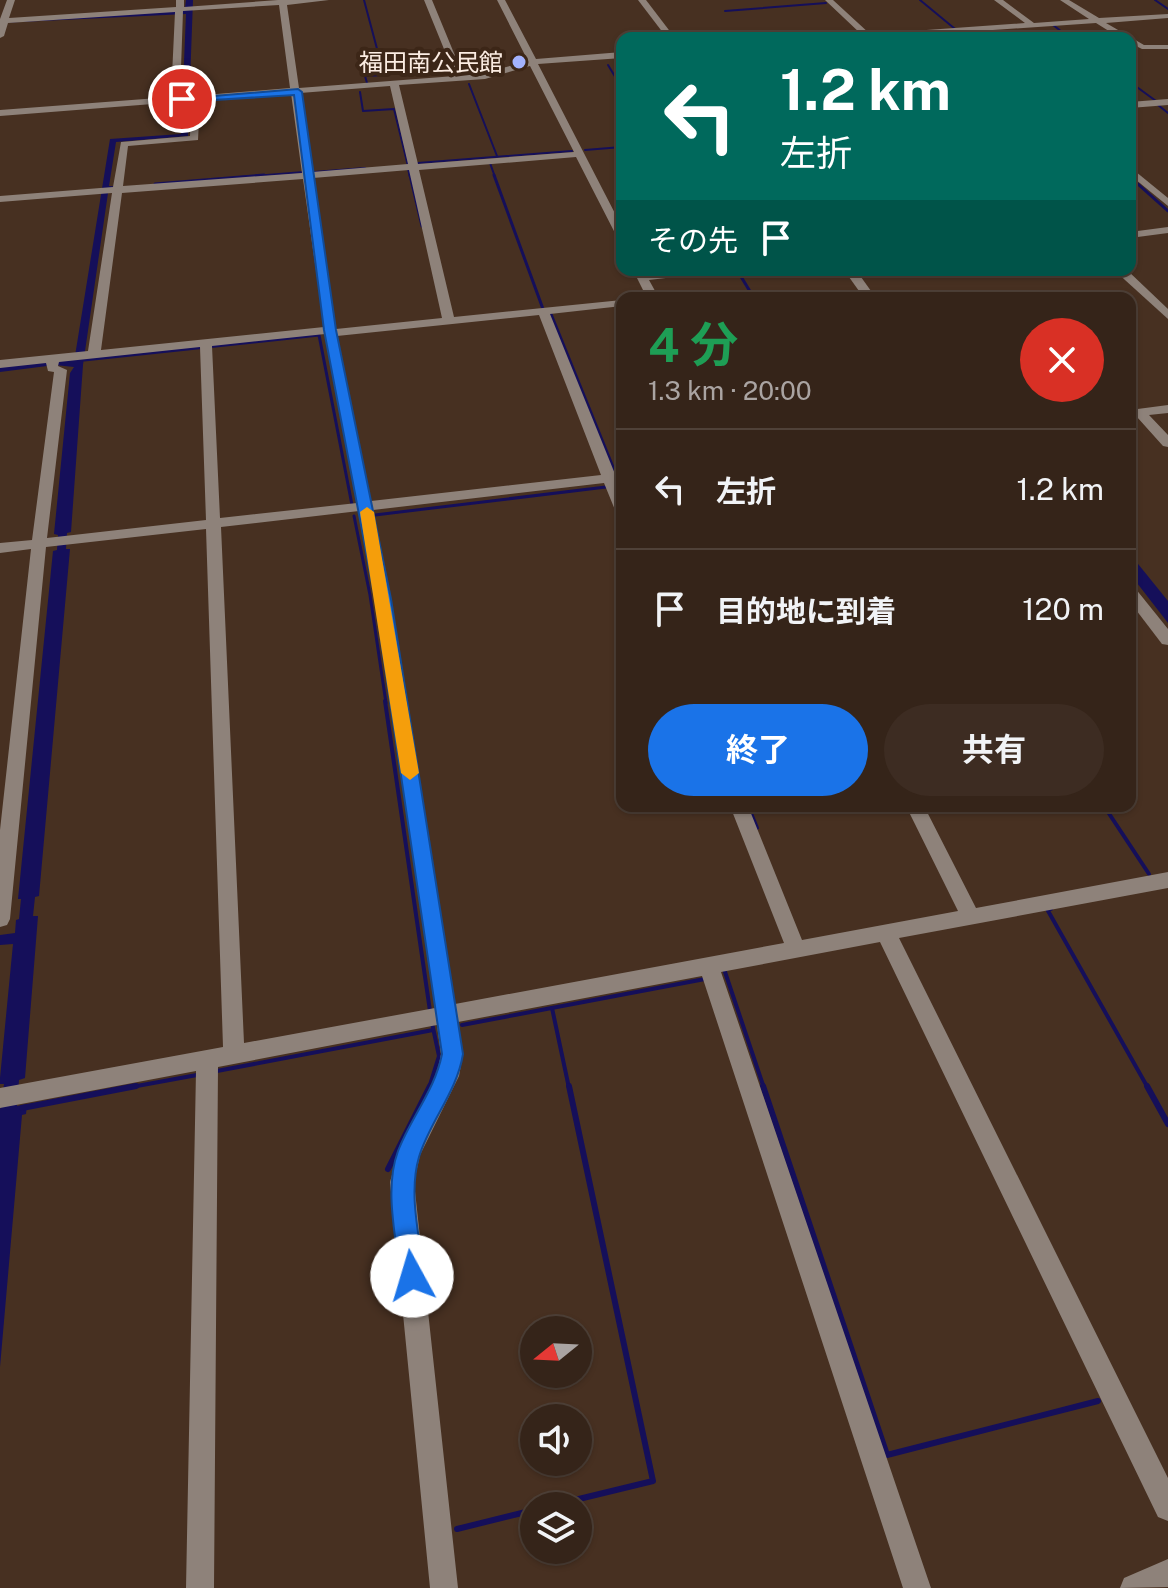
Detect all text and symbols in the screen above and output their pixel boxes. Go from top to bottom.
place label: 福田南公民館 [359,48,503,76]
marker: 福田南公民館 [510,53,528,71]
text: 1.2 km [780,57,951,123]
icon: left [648,64,752,168]
pin [148,65,216,133]
icon: arrive [160,77,204,121]
text: 左折 [780,132,852,174]
icon: arrive [754,216,798,260]
text: その先 [648,222,738,258]
text: 4 分 [648,316,738,373]
button: close [1020,318,1104,402]
text: 1.3 km · 20:00 [648,375,812,406]
icon: left [648,467,692,511]
text: 1.2 km [1016,471,1104,507]
text: 左折 [716,473,776,509]
icon: arrive [648,587,692,631]
text: 120 m [1022,591,1104,627]
text: 目的地に到着 [716,593,896,629]
button: 終了 [648,704,868,796]
button: 共有 [884,704,1104,796]
position arrow [370,1234,454,1318]
north arrow [520,1316,592,1388]
map controls [520,1316,592,1564]
button: sound [520,1404,592,1476]
button: layers [520,1492,592,1564]

